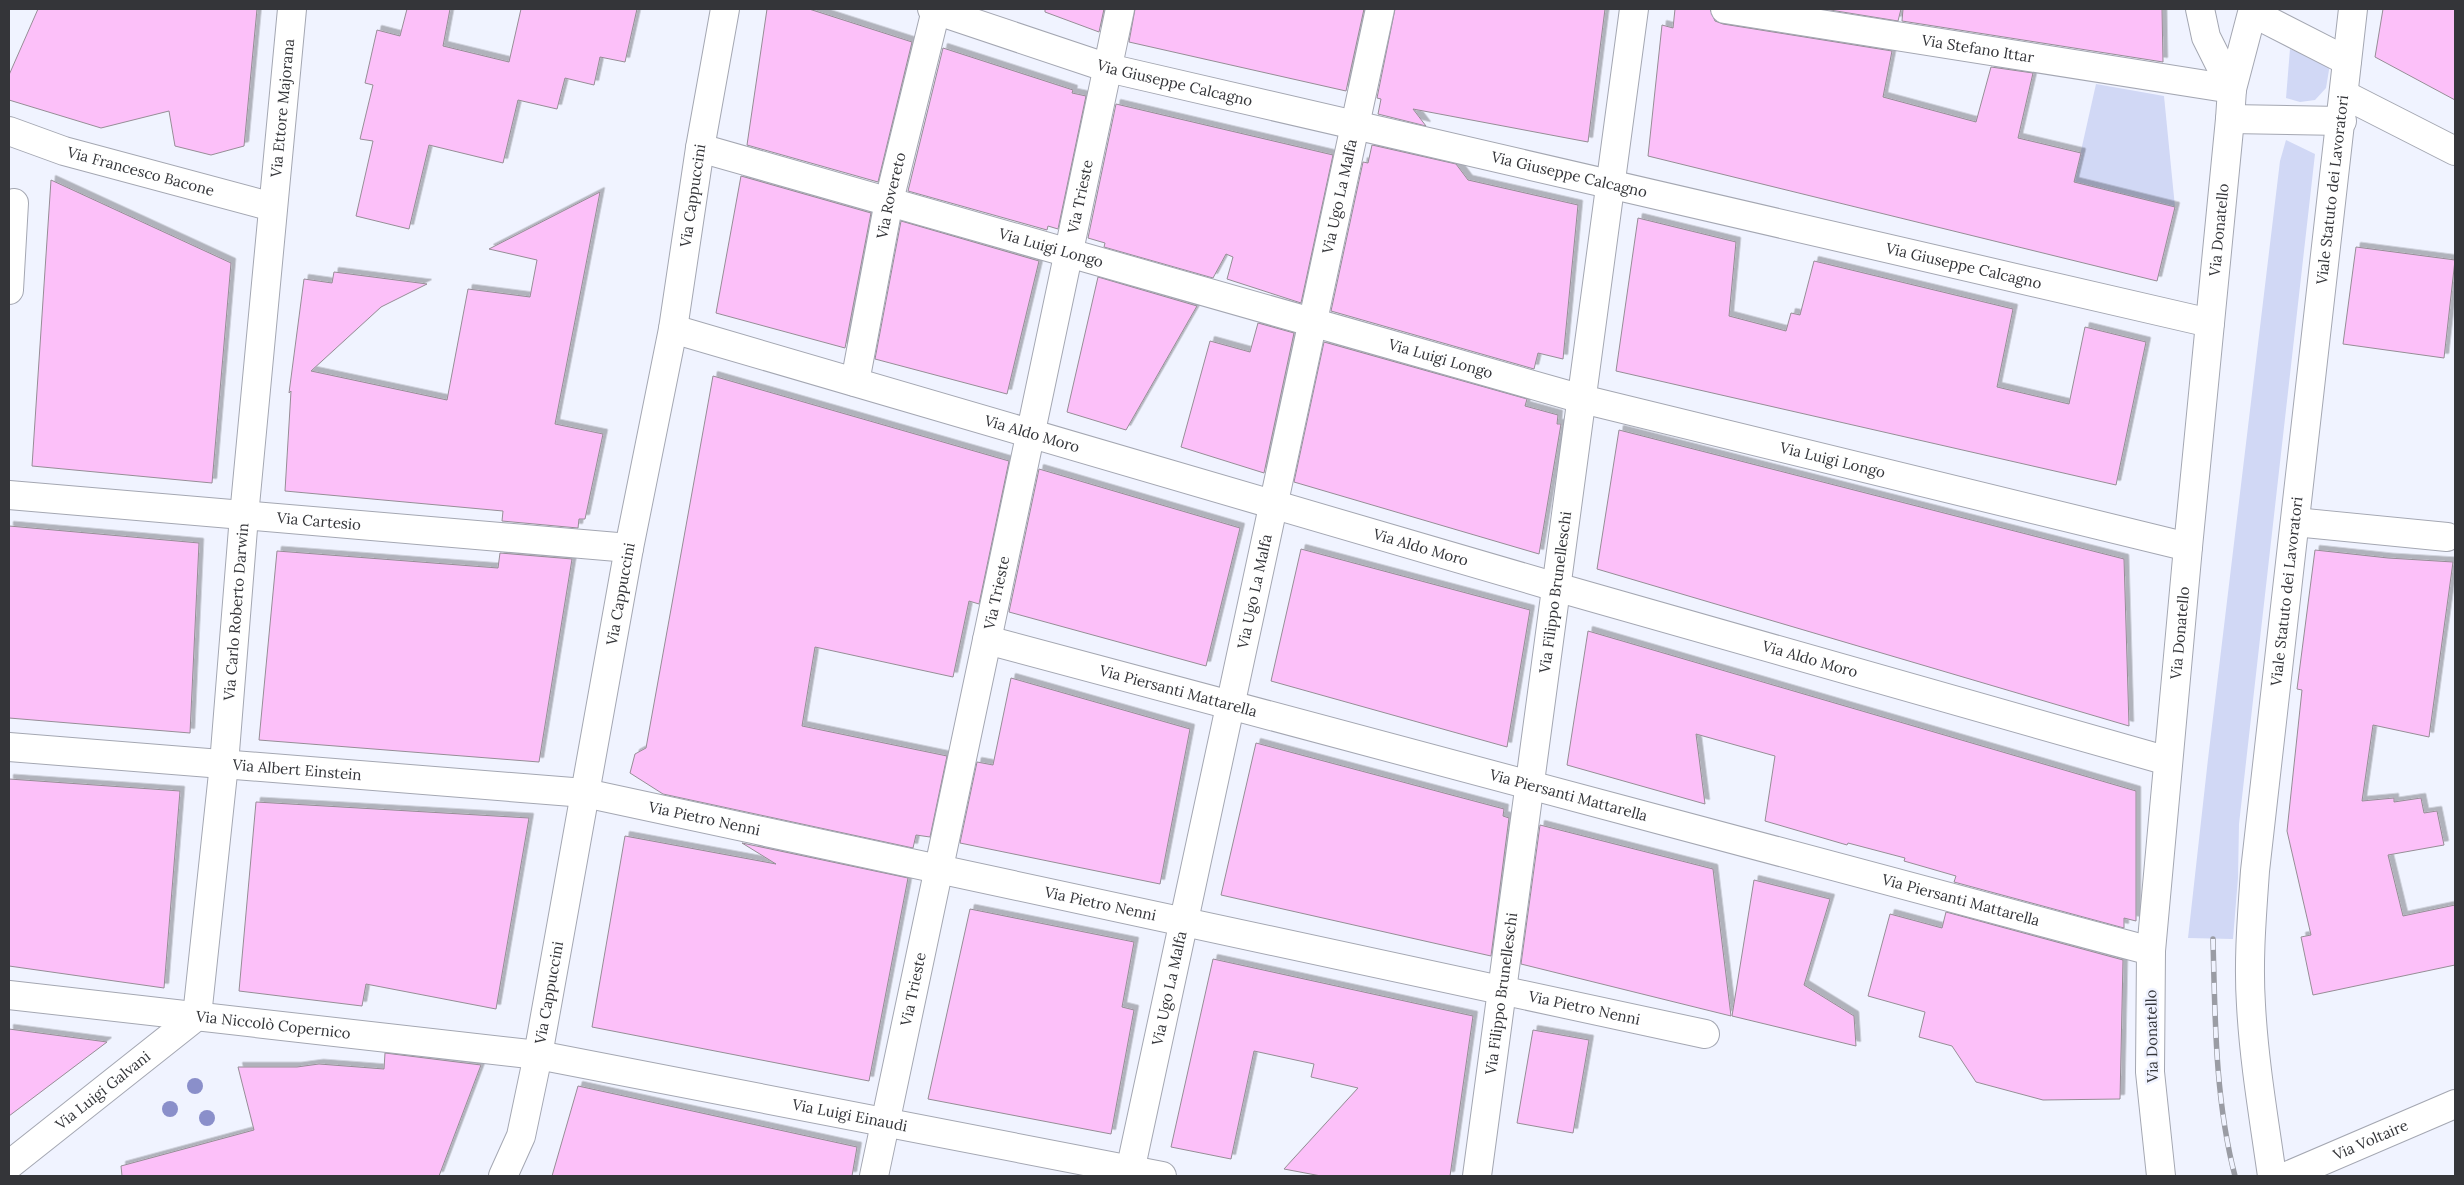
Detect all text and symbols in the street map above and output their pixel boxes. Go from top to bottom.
street label: Via Stefano Ittar [1919,30,2036,67]
street label: Via Ettore Majorana [266,38,298,179]
street label: Via Giuseppe Calcagno [1093,55,1255,110]
street label: Viale Statuto dei Lavoratori [2312,94,2352,287]
street label: Via Ugo La Malfa [1317,137,1361,256]
street label: Via Francesco Bacone [64,142,217,200]
street label: Via Cappuccini [675,142,710,249]
street label: Via Giuseppe Calcagno [1489,147,1649,202]
street label: Via Rovereto [872,150,910,241]
street label: Via Trieste [1063,158,1097,236]
street label: Via Donatello [2205,182,2233,278]
street label: Via Luigi Longo [996,223,1106,271]
street label: Via Giuseppe Calcagno [1883,238,2044,293]
street label: Via Luigi Longo [1385,334,1495,382]
street label: Via Aldo Moro [981,410,1082,456]
street label: Via Luigi Longo [1777,437,1888,482]
street label: Viale Statuto dei Lavoratori [2266,496,2306,688]
street label: Via Cartesio [275,508,362,534]
street label: Via Filippo Brunelleschi [1535,510,1575,675]
street label: Via Carlo Roberto Darwin [219,522,252,702]
street label: Via Aldo Moro [1370,524,1471,570]
street label: Via Ugo La Malfa [1233,532,1276,651]
street label: Via Cappuccini [602,541,639,648]
street label: Via Trieste [979,554,1013,632]
street label: Via Donatello [2166,585,2193,681]
street label: Via Aldo Moro [1759,636,1860,681]
street label: Via Piersanti Mattarella [1096,660,1260,721]
street label: Via Albert Einstein [231,755,362,784]
street label: Via Piersanti Mattarella [1487,764,1650,825]
street label: Via Pietro Nenni [646,797,762,839]
street label: Via Piersanti Mattarella [1879,869,2042,930]
street label: Via Pietro Nenni [1042,882,1158,925]
street label: Via Filippo Brunelleschi [1481,911,1521,1077]
street label: Via Ugo La Malfa [1147,929,1190,1048]
street label: Via Cappuccini [530,940,567,1046]
street label: Via Trieste [896,951,930,1028]
street label: Via Pietro Nenni [1526,986,1642,1029]
street label: Via Donatello [2141,989,2162,1084]
street label: Via Niccolò Copernico [194,1006,352,1043]
street label: Via Luigi Galvani [51,1047,154,1134]
street label: Via Luigi Einaudi [790,1094,909,1135]
street label: Via Voltaire [2329,1115,2411,1165]

